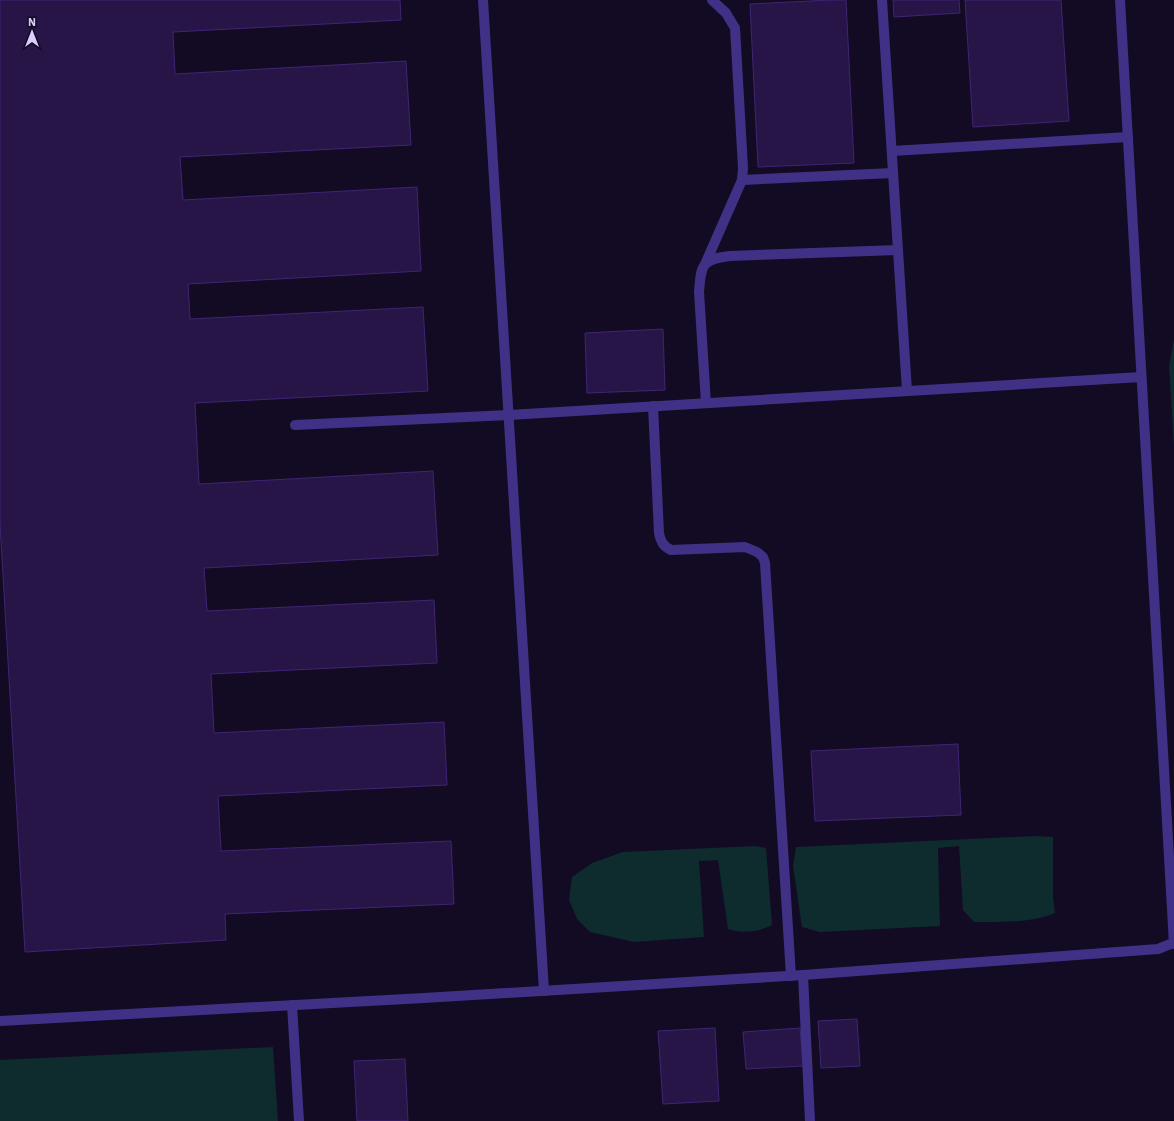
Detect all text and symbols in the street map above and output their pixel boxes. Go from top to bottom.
north arrow [12,12,52,52]
text: N [28,15,36,29]

